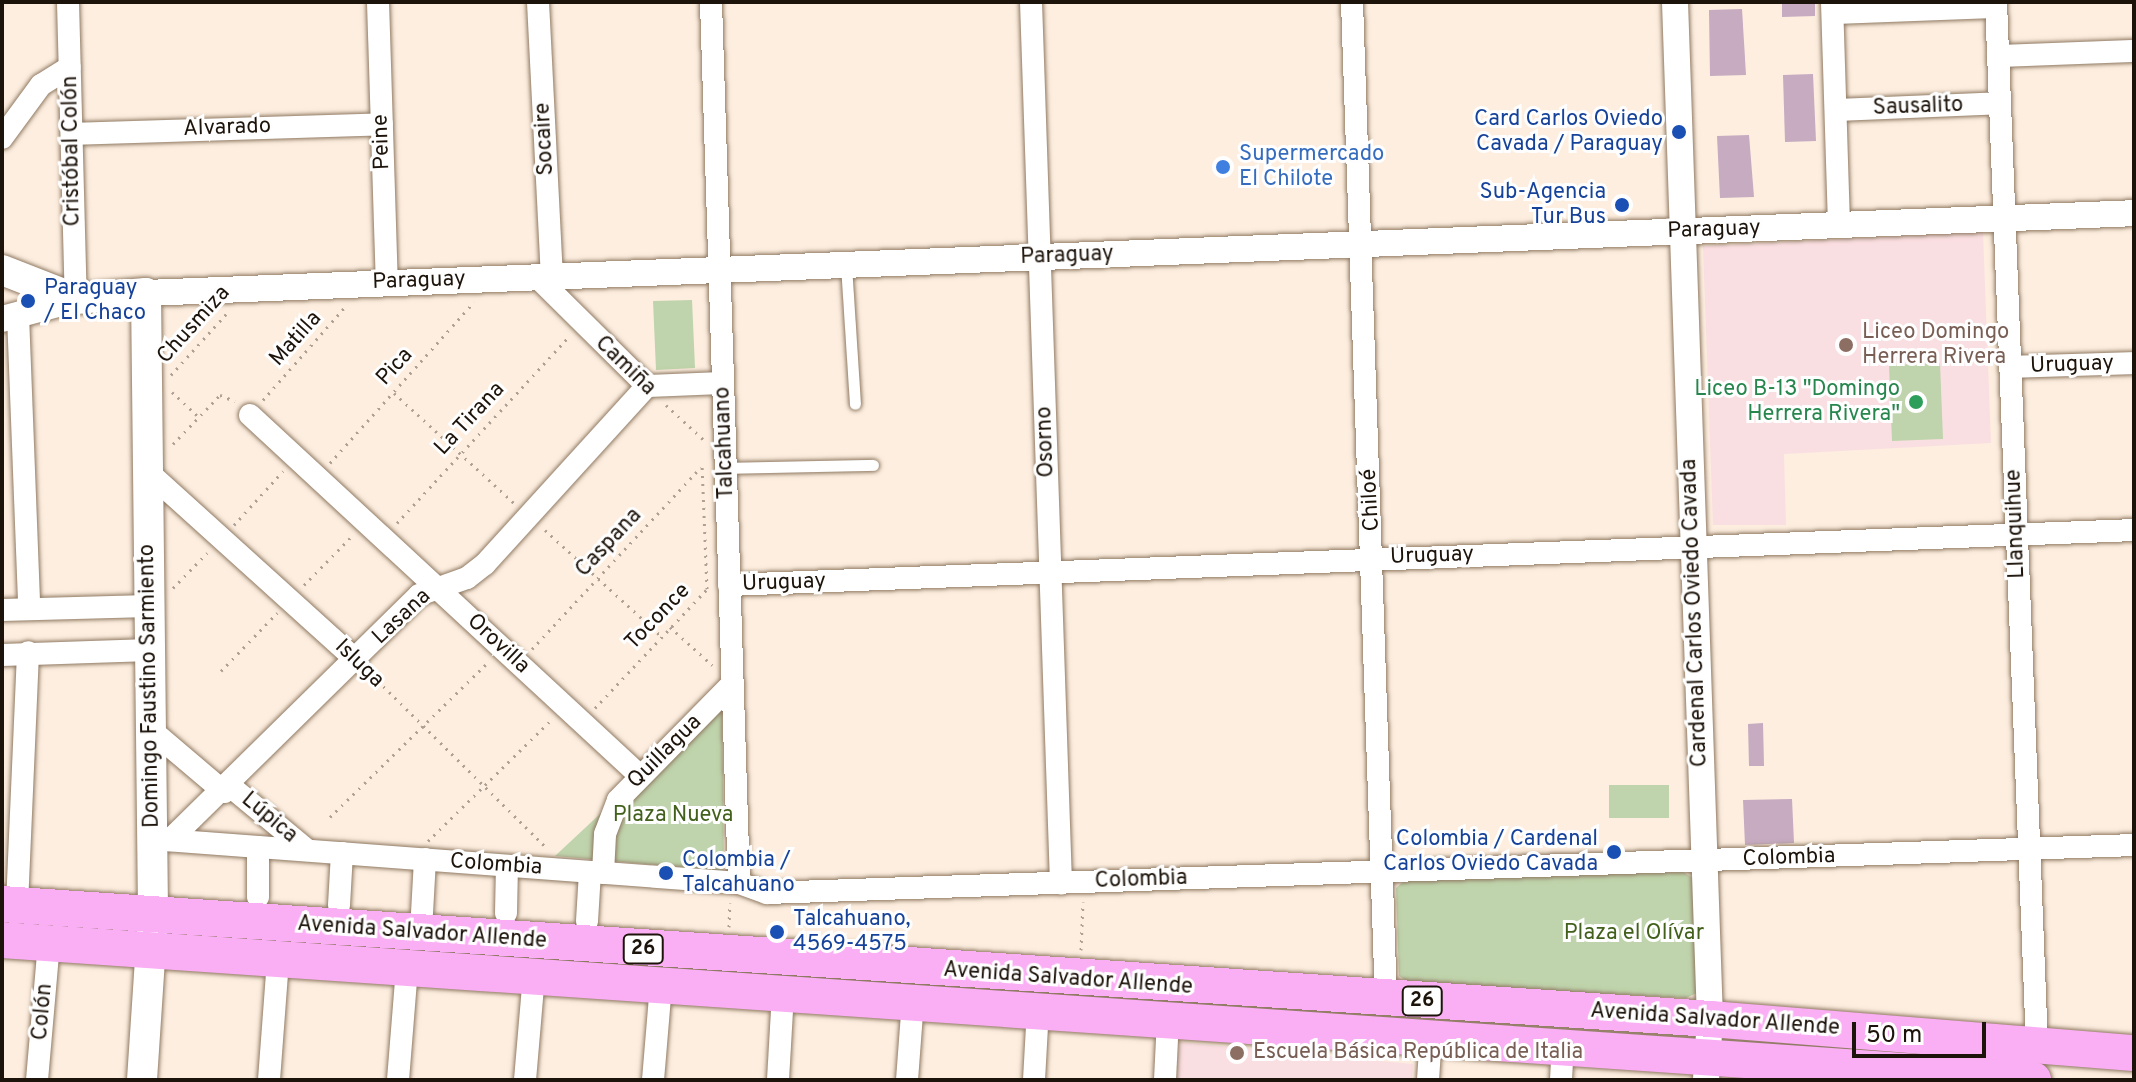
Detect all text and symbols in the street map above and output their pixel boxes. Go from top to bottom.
street label: Cristóbal Colón [57,75,87,227]
street label: Sausalito [1872,92,1964,122]
street label: Socaire [530,102,560,176]
place label: Card Carlos Oviedo Cavada / Paraguay [1474,106,1663,158]
street label: Alvarado [183,113,271,143]
street label: Peine [368,114,396,170]
marker: Card Carlos Oviedo Cavada / Paraguay [1670,123,1688,141]
place label: Supermercado El Chilote [1239,141,1384,192]
marker: Supermercado El Chilote [1214,158,1232,176]
place label: Sub-Agencia Tur Bus [1480,179,1606,230]
marker: Sub-Agencia Tur Bus [1613,196,1631,214]
street label: Paraguay [1667,215,1761,245]
street label: Paraguay [1020,241,1114,271]
street label: Paraguay [372,266,466,296]
place label: Paraguay / El Chaco [44,275,146,326]
street label: Chusmiza [152,280,236,370]
marker: Paraguay / El Chaco [19,292,37,310]
street label: Matilla [264,306,328,372]
place label: Liceo Domingo Herrera Rivera [1862,319,2009,370]
street label: Camiña [589,331,661,401]
marker: Liceo Domingo Herrera Rivera [1837,336,1855,354]
street label: Pica [371,343,419,391]
street label: Uruguay [2030,350,2114,380]
place label: Liceo B-13 "Domingo Herrera Rivera" [1694,376,1900,428]
street label: La Tirana [429,377,511,461]
street label: Talcahuano [710,386,740,500]
marker: Liceo B-13 "Domingo Herrera Rivera" [1907,393,1925,411]
street label: Osorno [1032,406,1060,478]
street label: Cardenal Carlos Oviedo Cavada [1676,458,1714,768]
street label: Chiloé [1356,468,1386,532]
street label: Llanquihue [2001,469,2031,579]
street label: Caspana [570,503,648,583]
street label: Uruguay [1390,541,1474,571]
street label: Domingo Faustino Sarmiento [134,544,166,828]
street label: Uruguay [742,568,826,598]
street label: Toconce [620,578,696,656]
street label: Lasana [367,584,437,650]
street label: Orovilla [461,608,535,680]
street label: Isluga [329,634,389,694]
street label: Quillagua [622,709,708,795]
street label: Lúpica [236,787,302,849]
park label: Plaza Nueva [613,803,733,829]
place label: Colombia / Cardenal Carlos Oviedo Cavada [1383,826,1598,878]
marker: Colombia / Cardenal Carlos Oviedo Cavada [1605,843,1623,861]
street label: Colombia [1742,843,1836,873]
place label: Colombia / Talcahuano [682,847,795,898]
street label: Colombia [449,849,543,881]
marker: Colombia / Talcahuano [657,864,675,882]
street label: Colombia [1094,865,1188,895]
place label: Talcahuano, 4569-4575 [793,906,910,958]
street label: Avenida Salvador Allende [296,911,548,955]
park label: Plaza el Olívar [1564,921,1704,947]
marker: Talcahuano, 4569-4575 [768,923,786,941]
road number: 26 [621,933,665,965]
street label: Avenida Salvador Allende [942,957,1194,1001]
street label: Colón [27,982,59,1042]
road number: 26 [1400,985,1444,1017]
street label: Avenida Salvador Allende [1589,998,1841,1042]
scale bar [1856,1006,1990,1056]
text: 50 m [1866,1021,1922,1051]
place label: Escuela Básica República de Italia [1253,1040,1583,1066]
marker: Escuela Básica República de Italia [1228,1044,1246,1062]

